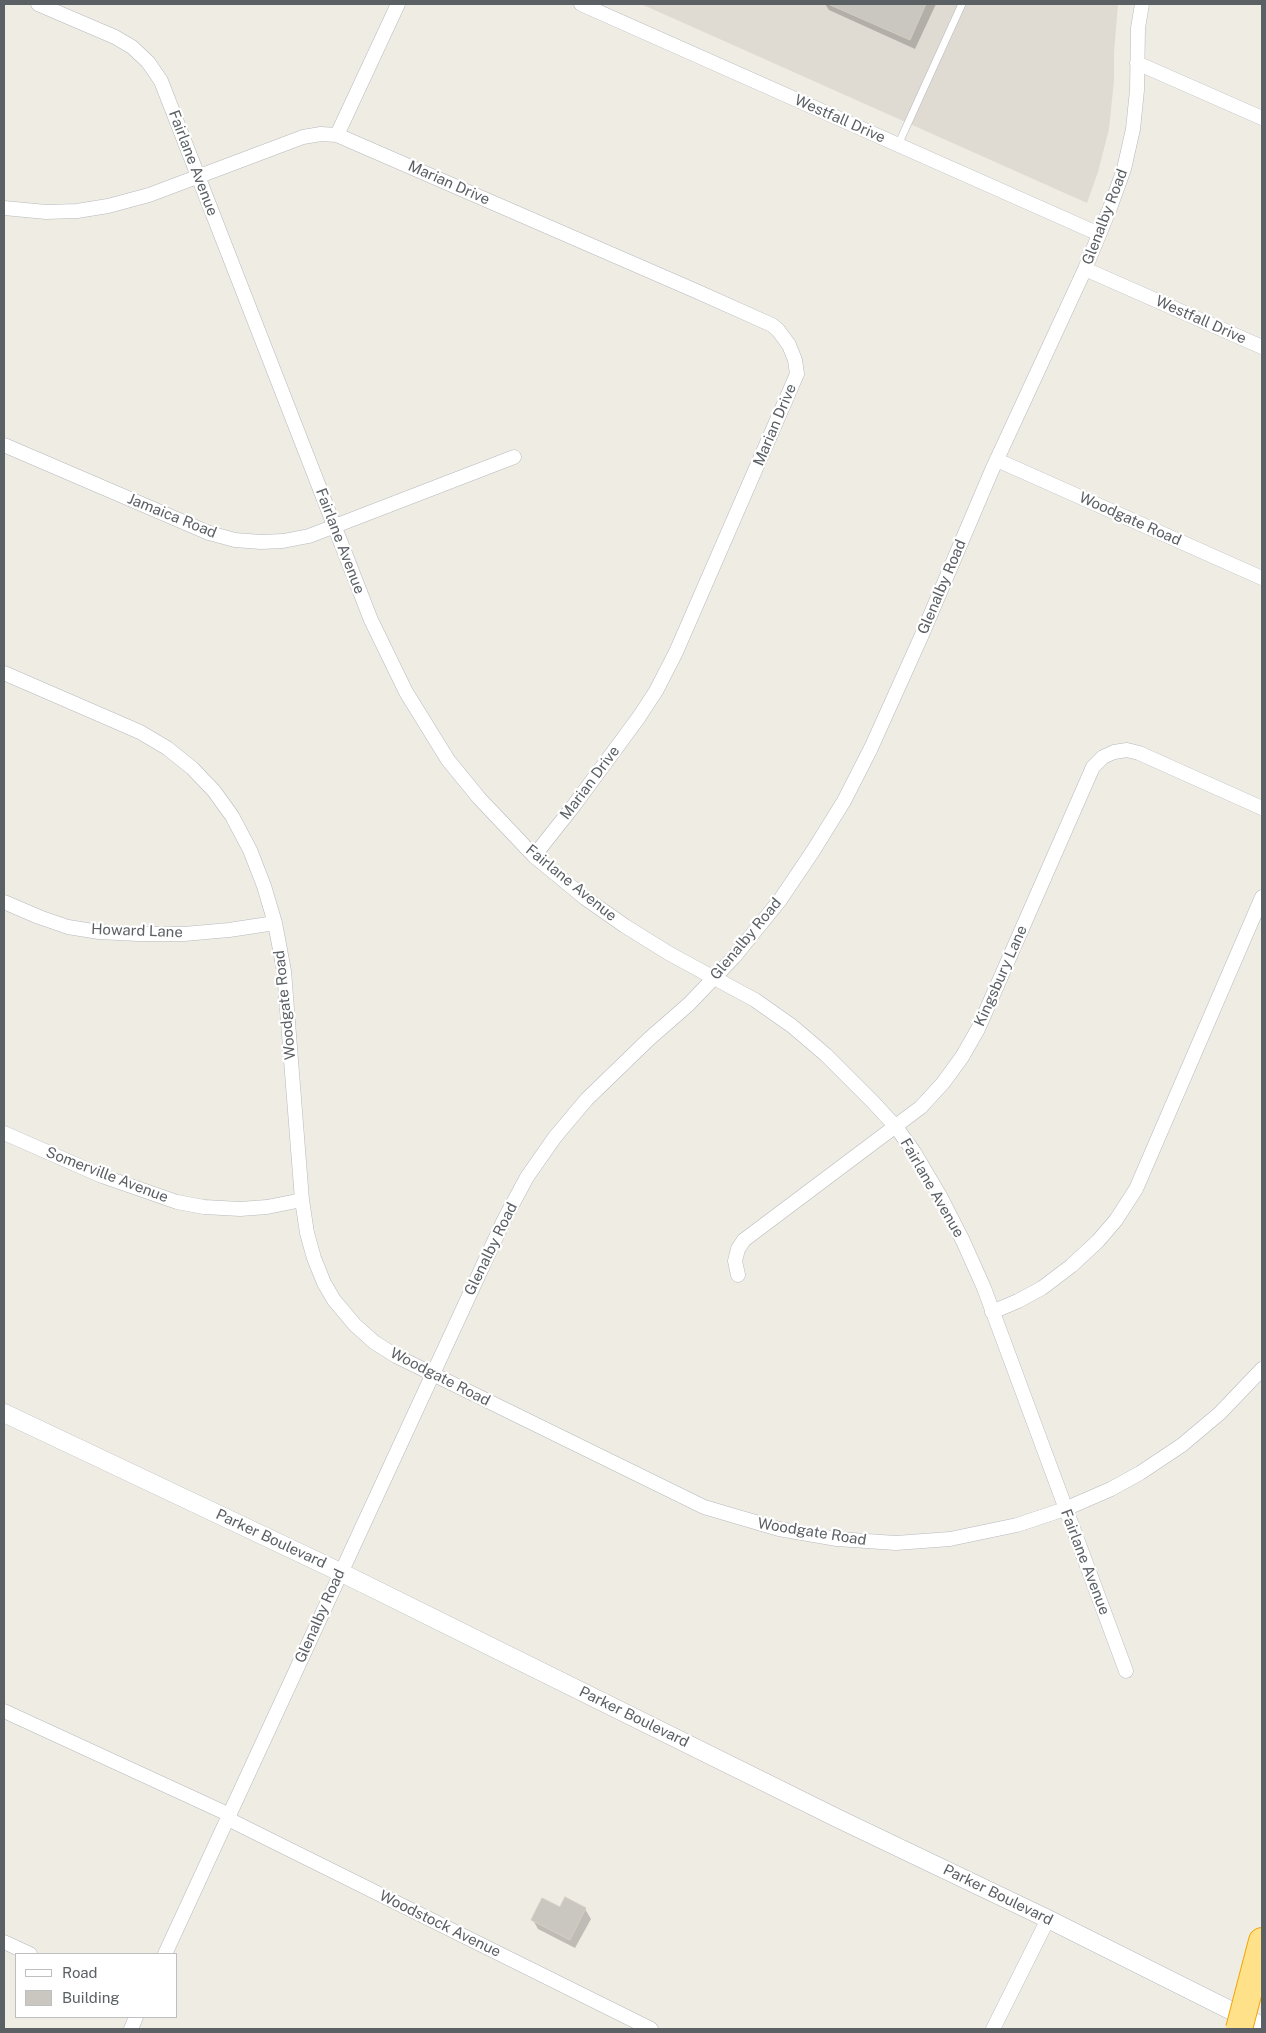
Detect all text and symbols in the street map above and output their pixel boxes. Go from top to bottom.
street label: Westfall Drive [792,91,888,147]
street label: Fairlane Avenue [165,108,221,218]
street label: Marian Drive [405,157,493,209]
street label: Glenalby Road [1078,167,1132,267]
street label: Westfall Drive [1153,292,1249,348]
street label: Marian Drive [750,381,800,469]
street label: Fairlane Avenue [312,486,368,596]
street label: Woodgate Road [1076,488,1184,550]
street label: Jamaica Road [125,490,219,542]
street label: Glenalby Road [914,537,970,637]
street label: Marian Drive [556,743,624,823]
street label: Fairlane Avenue [522,841,620,925]
street label: Glenalby Road [707,894,785,984]
street label: Howard Lane [91,920,183,942]
street label: Kingsbury Lane [971,923,1031,1029]
street label: Woodgate Road [270,949,300,1061]
street label: Fairlane Avenue [896,1135,968,1241]
street label: Somerville Avenue [43,1143,171,1207]
street label: Glenalby Road [461,1200,521,1298]
street label: Woodgate Road [387,1344,493,1410]
street label: Parker Boulevard [213,1506,329,1572]
street label: Fairlane Avenue [1057,1507,1113,1617]
street label: Woodgate Road [756,1515,868,1549]
street label: Glenalby Road [291,1566,349,1666]
street label: Parker Boulevard [576,1683,692,1751]
street label: Parker Boulevard [940,1861,1056,1929]
street label: Woodstock Avenue [376,1887,504,1961]
legend [15,1953,178,2018]
text: Road [62,1964,98,1981]
text: Building [62,1989,120,2006]

